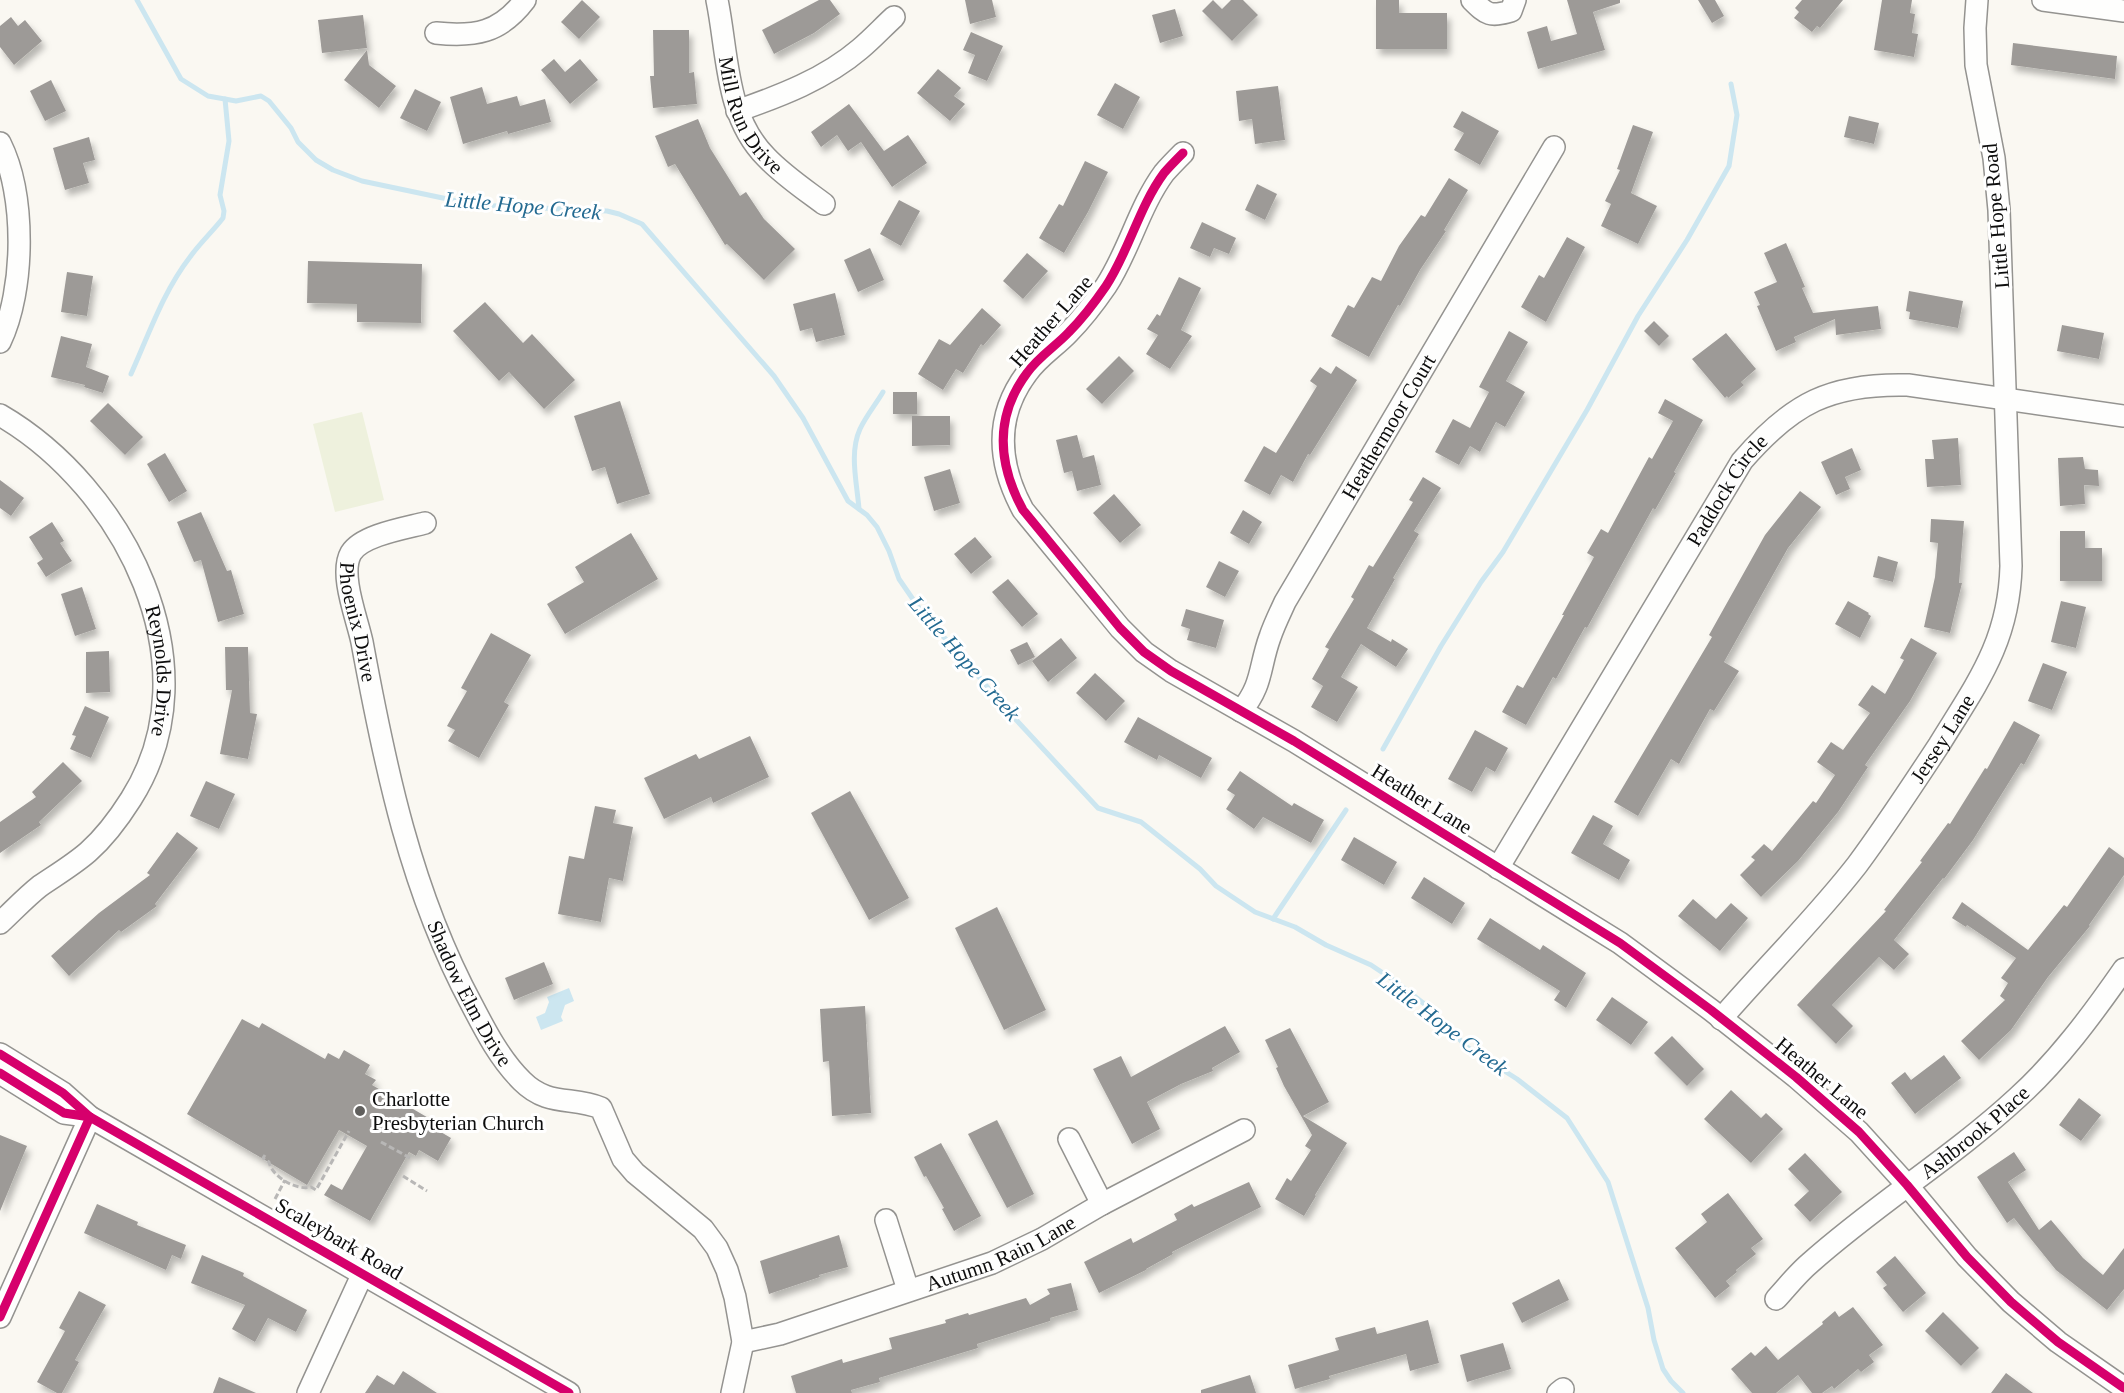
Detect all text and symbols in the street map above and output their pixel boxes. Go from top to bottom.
street label: Mill Run Drive [714,55,788,179]
street label: Little Hope Road [1978,142,2014,290]
water label: Little Hope Creek [443,186,603,225]
street label: Heather Lane [1005,270,1097,372]
street label: Heathermoor Court [1337,350,1441,503]
street label: Paddock Circle [1682,429,1772,550]
street label: Phoenix Drive [335,561,381,684]
water label: Little Hope Creek [903,590,1026,727]
street label: Reynolds Drive [140,602,176,739]
street label: Jersey Lane [1905,690,1979,787]
street label: Heather Lane [1367,759,1477,839]
street label: Shadow Elm Drive [422,917,517,1071]
water label: Little Hope Creek [1372,966,1514,1081]
street label: Heather Lane [1771,1032,1873,1124]
street label: Ashbrook Place [1916,1081,2034,1184]
place label: Charlotte Presbyterian Church [372,1087,545,1135]
marker: Charlotte Presbyterian Church [353,1104,367,1118]
street label: Scaleybark Road [271,1193,407,1285]
street label: Autumn Rain Lane [923,1210,1080,1296]

